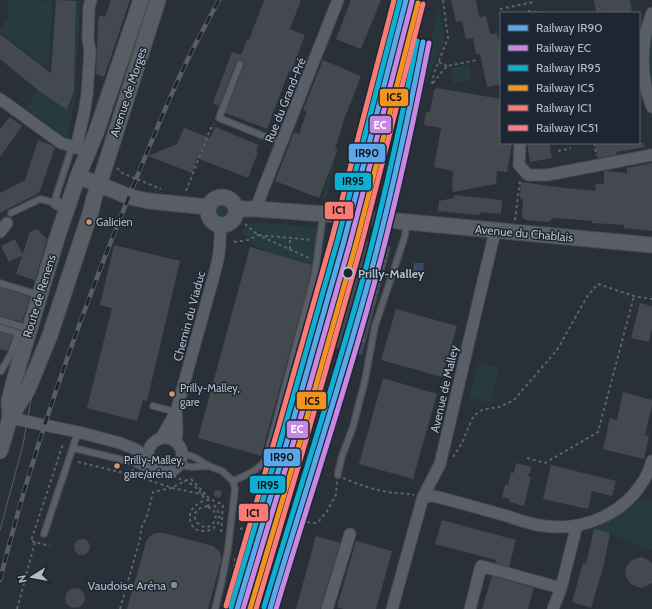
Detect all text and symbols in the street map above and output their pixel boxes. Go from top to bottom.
legend [500,12,640,144]
text: Railway IR90 [536,20,603,35]
text: Railway EC [536,40,591,55]
street label: Avenue de Morges [106,45,150,139]
street label: Rue du Grand-Pré [261,55,309,145]
text: Railway IR95 [536,60,601,75]
text: Railway IC5 [536,80,594,95]
line badge: IC5 [379,88,409,107]
text: IC5 [386,90,402,104]
text: Railway IC1 [536,100,592,115]
line badge: EC [369,115,392,134]
text: EC [374,118,387,132]
text: Railway IC51 [536,120,598,135]
line badge: IR90 [348,143,386,163]
text: IR90 [355,146,379,160]
line badge: IR95 [334,172,372,191]
text: IR95 [342,174,364,188]
line badge: IC1 [324,201,354,220]
text: IC1 [332,203,346,217]
place label: Galicien [96,215,133,229]
marker: Galicien [84,217,94,227]
street label: Avenue du Chablais [474,221,574,245]
street label: Route de Renens [19,253,59,339]
marker: Prilly-Malley [341,266,355,280]
place label: Prilly-Malley [358,266,425,281]
street label: Chemin du Viaduc [170,269,208,363]
street label: Avenue de Malley [427,344,461,434]
place label: Prilly-Malley, gare [180,381,240,409]
marker: Prilly-Malley, gare [167,389,177,399]
line badge: IC5 [296,391,327,410]
text: IC5 [304,394,320,408]
line badge: EC [286,420,309,439]
text: EC [291,422,304,436]
line badge: IR90 [263,448,301,467]
text: IR90 [270,450,294,464]
place label: Prilly-Malley, gare/aréna [124,453,184,481]
marker: Prilly-Malley, gare/aréna [112,461,122,471]
line badge: IR95 [249,475,286,494]
text: IR95 [257,478,279,492]
line badge: IC1 [238,503,269,522]
text: IC1 [246,506,260,520]
north arrow [12,557,52,597]
text: N [15,574,30,584]
place label: Vaudoise Aréna [88,578,166,593]
marker: Vaudoise Aréna [169,580,179,590]

